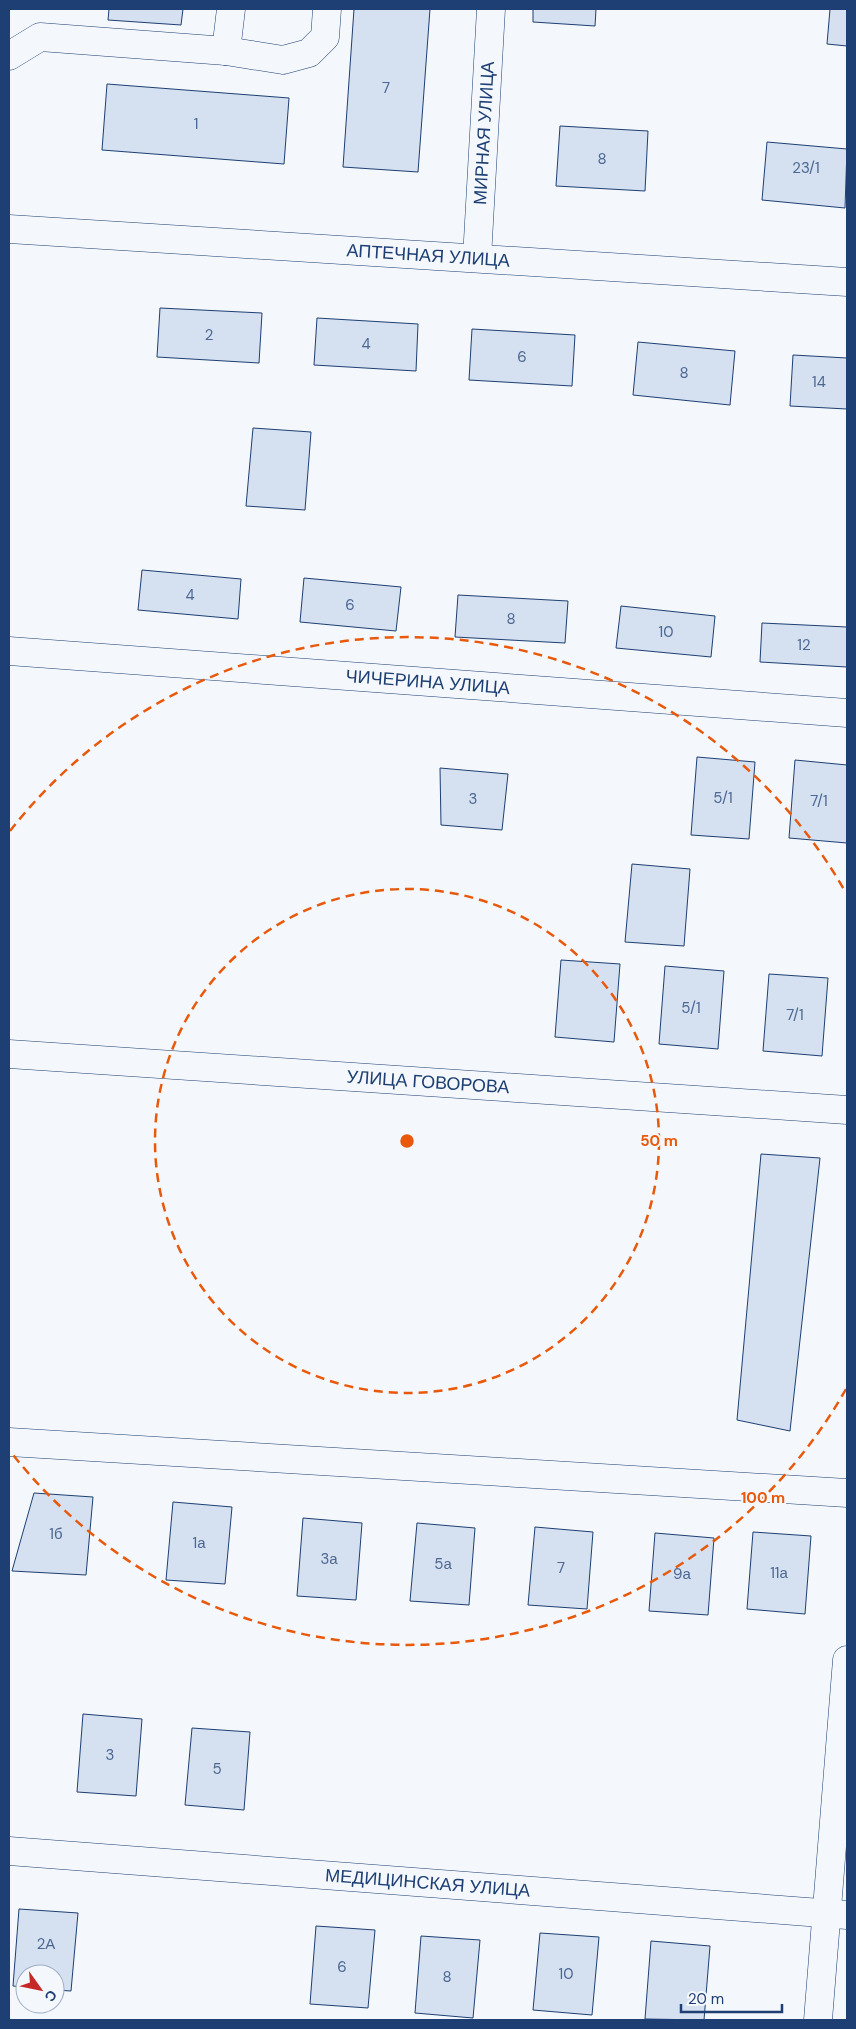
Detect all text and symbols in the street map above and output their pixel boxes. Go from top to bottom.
street label: МИРНАЯ УЛИЦА [468,61,500,206]
house number: 7 [382,78,390,98]
house number: 1 [194,114,198,134]
house number: 8 [597,149,607,169]
house number: 23/1 [792,158,820,178]
street label: АПТЕЧНАЯ УЛИЦА [346,238,511,273]
house number: 2 [205,325,213,345]
house number: 4 [361,334,371,354]
house number: 6 [517,347,527,367]
house number: 8 [679,363,689,383]
house number: 14 [812,372,826,392]
house number: 4 [185,585,195,605]
house number: 6 [345,595,355,615]
house number: 8 [506,609,516,629]
house number: 10 [659,622,673,642]
house number: 12 [797,635,811,655]
street label: ЧИЧЕРИНА УЛИЦА [345,664,511,700]
house number: 5/1 [713,788,733,808]
house number: 3 [469,789,477,809]
house number: 7/1 [810,791,828,811]
house number: 5/1 [681,998,701,1018]
house number: 7/1 [786,1005,804,1025]
street label: УЛИЦА ГОВОРОВА [346,1065,510,1099]
text: 50 m [640,1131,678,1151]
centre of rings [398,1132,416,1150]
text: 100 m [741,1488,785,1508]
house number: 1б [49,1524,63,1544]
house number: 1а [192,1533,206,1553]
house number: 3а [320,1549,338,1569]
house number: 5а [434,1554,452,1574]
house number: 7 [557,1558,565,1578]
house number: 11а [770,1563,789,1583]
house number: 9а [673,1564,692,1584]
house number: 3 [106,1745,114,1765]
house number: 5 [212,1759,222,1779]
street label: МЕДИЦИНСКАЯ УЛИЦА [324,1863,531,1903]
house number: 2А [37,1934,55,1954]
house number: 6 [337,1957,347,1977]
north arrow [15,1964,65,2014]
house number: 10 [559,1964,573,1984]
house number: 8 [442,1967,452,1987]
scale bar [681,1982,782,2014]
text: С [41,1987,61,2005]
text: 20 m [688,1989,724,2009]

